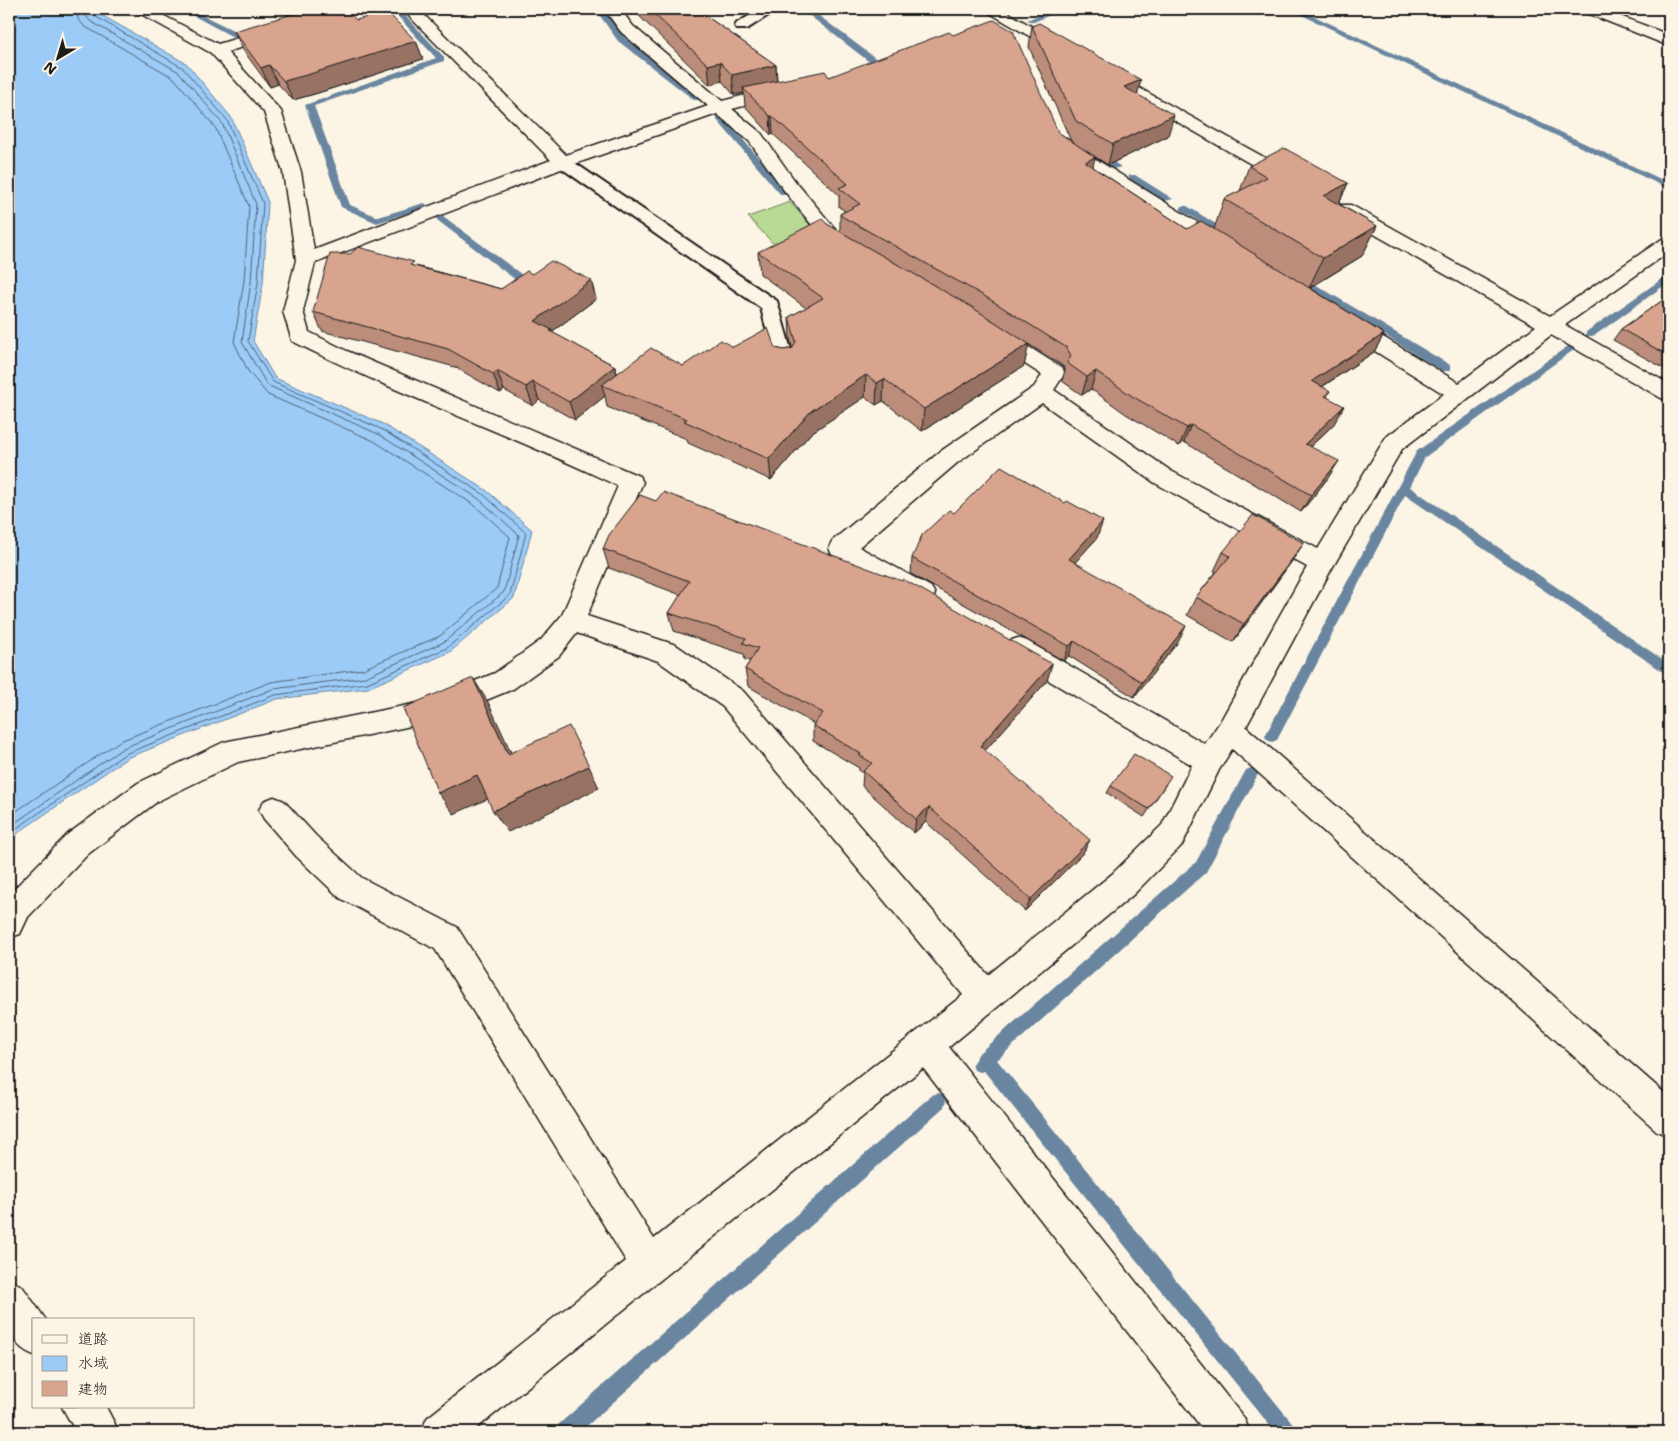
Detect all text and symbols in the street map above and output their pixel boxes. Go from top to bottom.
north arrow [32,32,82,82]
text: N [40,58,60,79]
legend [32,1318,195,1408]
text: 道路 [78,1329,108,1349]
text: 水域 [78,1353,108,1373]
text: 建物 [78,1379,108,1399]

